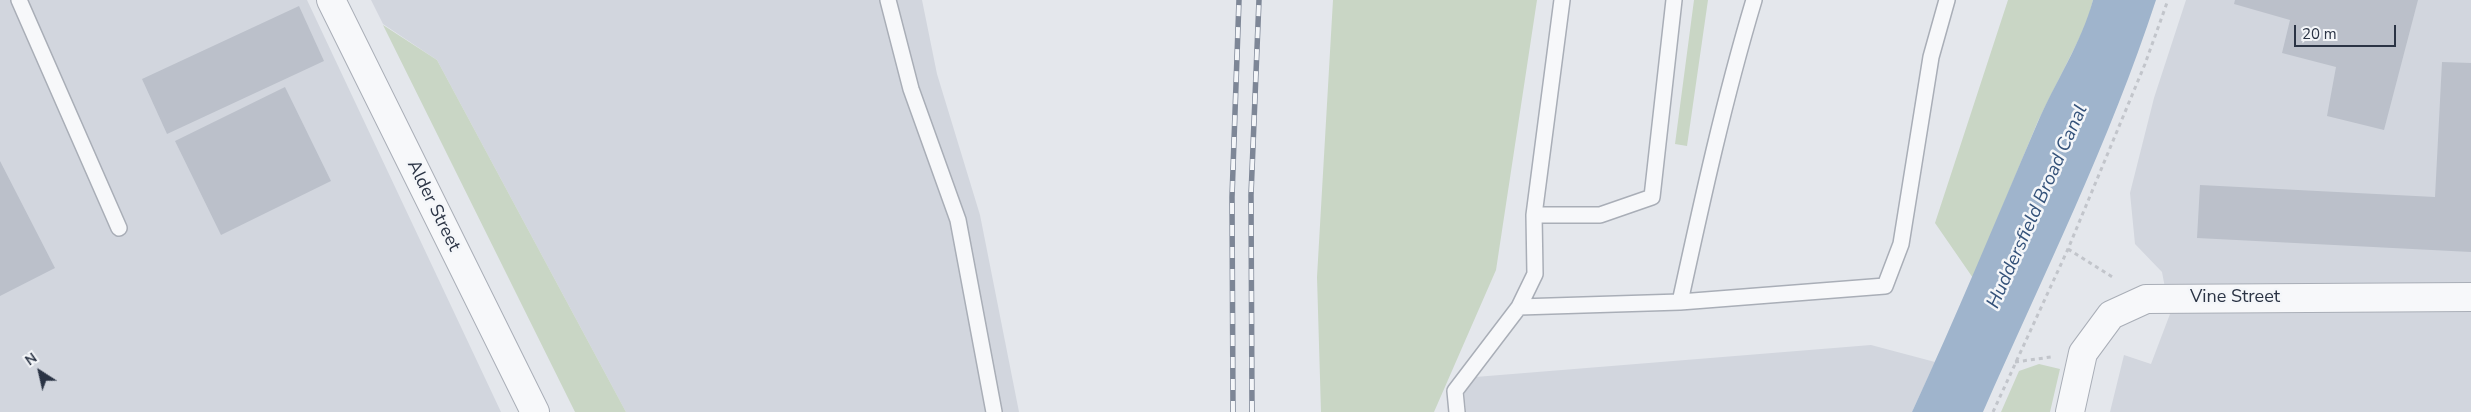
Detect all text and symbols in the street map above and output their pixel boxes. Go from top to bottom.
scale bar [2296,15,2398,47]
text: 20 m [2302,24,2337,44]
water label: Huddersfield Broad Canal [1983,102,2093,312]
street label: Alder Street [402,157,464,255]
street label: Vine Street [2190,287,2280,309]
north arrow [15,347,65,397]
text: N [21,349,41,370]

